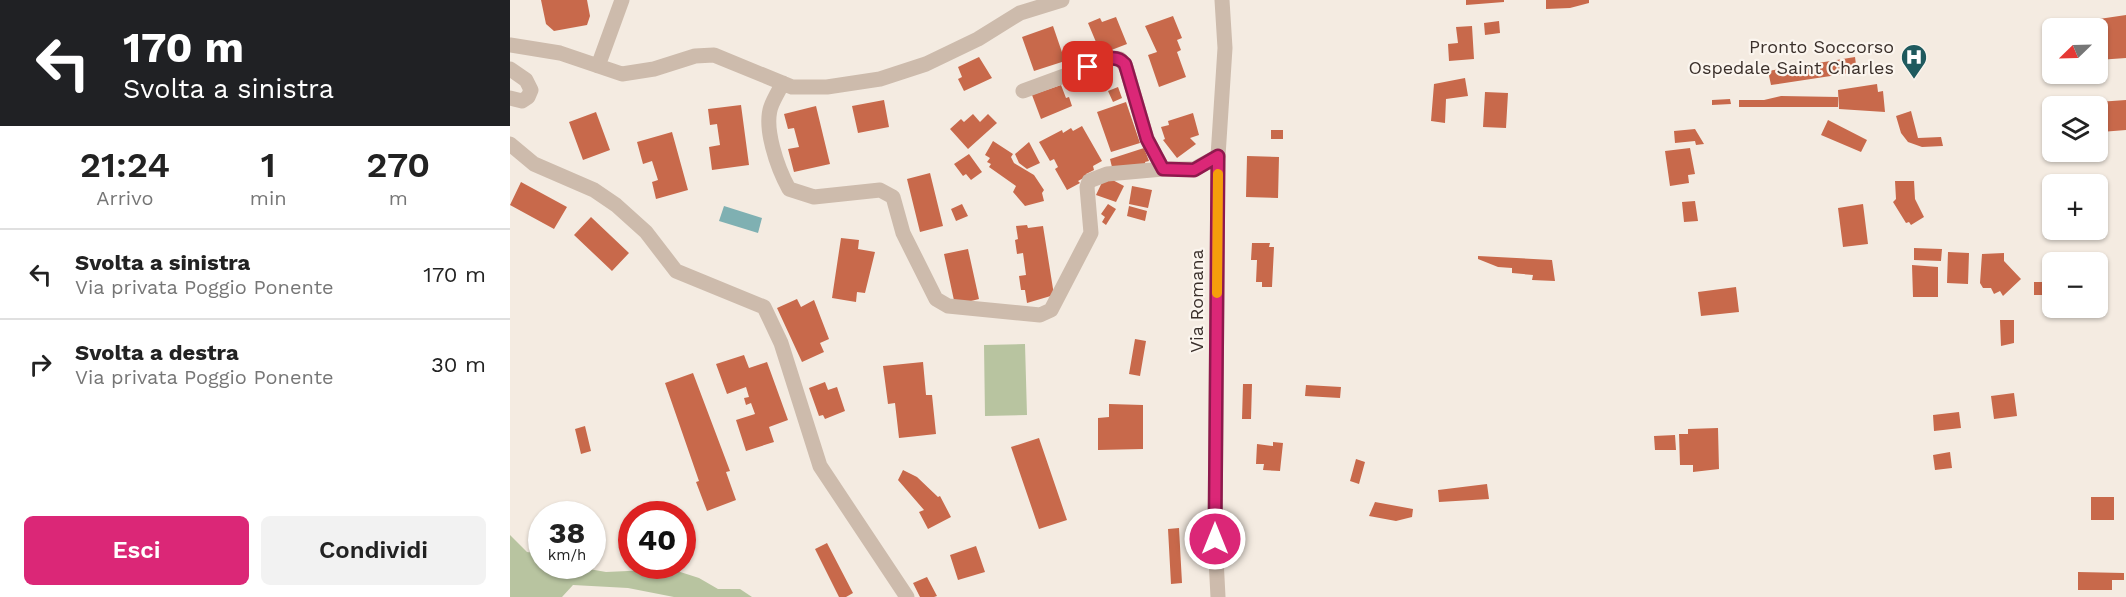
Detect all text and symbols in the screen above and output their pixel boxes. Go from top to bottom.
north arrow [2042,18,2108,84]
map controls [2042,18,2108,318]
text: 170 m [123,23,244,72]
icon: left [24,24,102,102]
place label: Pronto Soccorso Ospedale Saint Charles [1688,36,1894,78]
pin [1062,41,1113,92]
hospital icon: Pronto Soccorso Ospedale Saint Charles [1899,42,1929,80]
icon: arrive [1071,50,1104,83]
text: Svolta a sinistra [123,73,334,105]
button: layers [2042,96,2108,162]
text: 21:24 [80,144,170,186]
text: 1 [261,144,276,186]
text: 270 [366,144,430,186]
button: + [2042,174,2108,240]
text: Arrivo [96,186,154,210]
text: min [250,186,287,210]
text: m [389,186,408,210]
street label: Via Romana [1186,249,1207,353]
text: Svolta a sinistra [75,250,250,275]
button: − [2042,252,2108,318]
icon: left [24,258,57,291]
text: 170 m [423,262,486,287]
text: Via privata Poggio Ponente [75,275,334,299]
text: Svolta a destra [75,340,239,365]
icon: right [24,348,57,381]
text: 30 m [431,352,486,377]
text: Via privata Poggio Ponente [75,365,334,389]
speed limit sign: 40 [618,501,696,579]
position arrow [1183,507,1247,571]
text: 38 [549,515,585,550]
button: Esci [24,516,249,585]
button: Condividi [261,516,486,585]
text: km/h [548,546,586,564]

